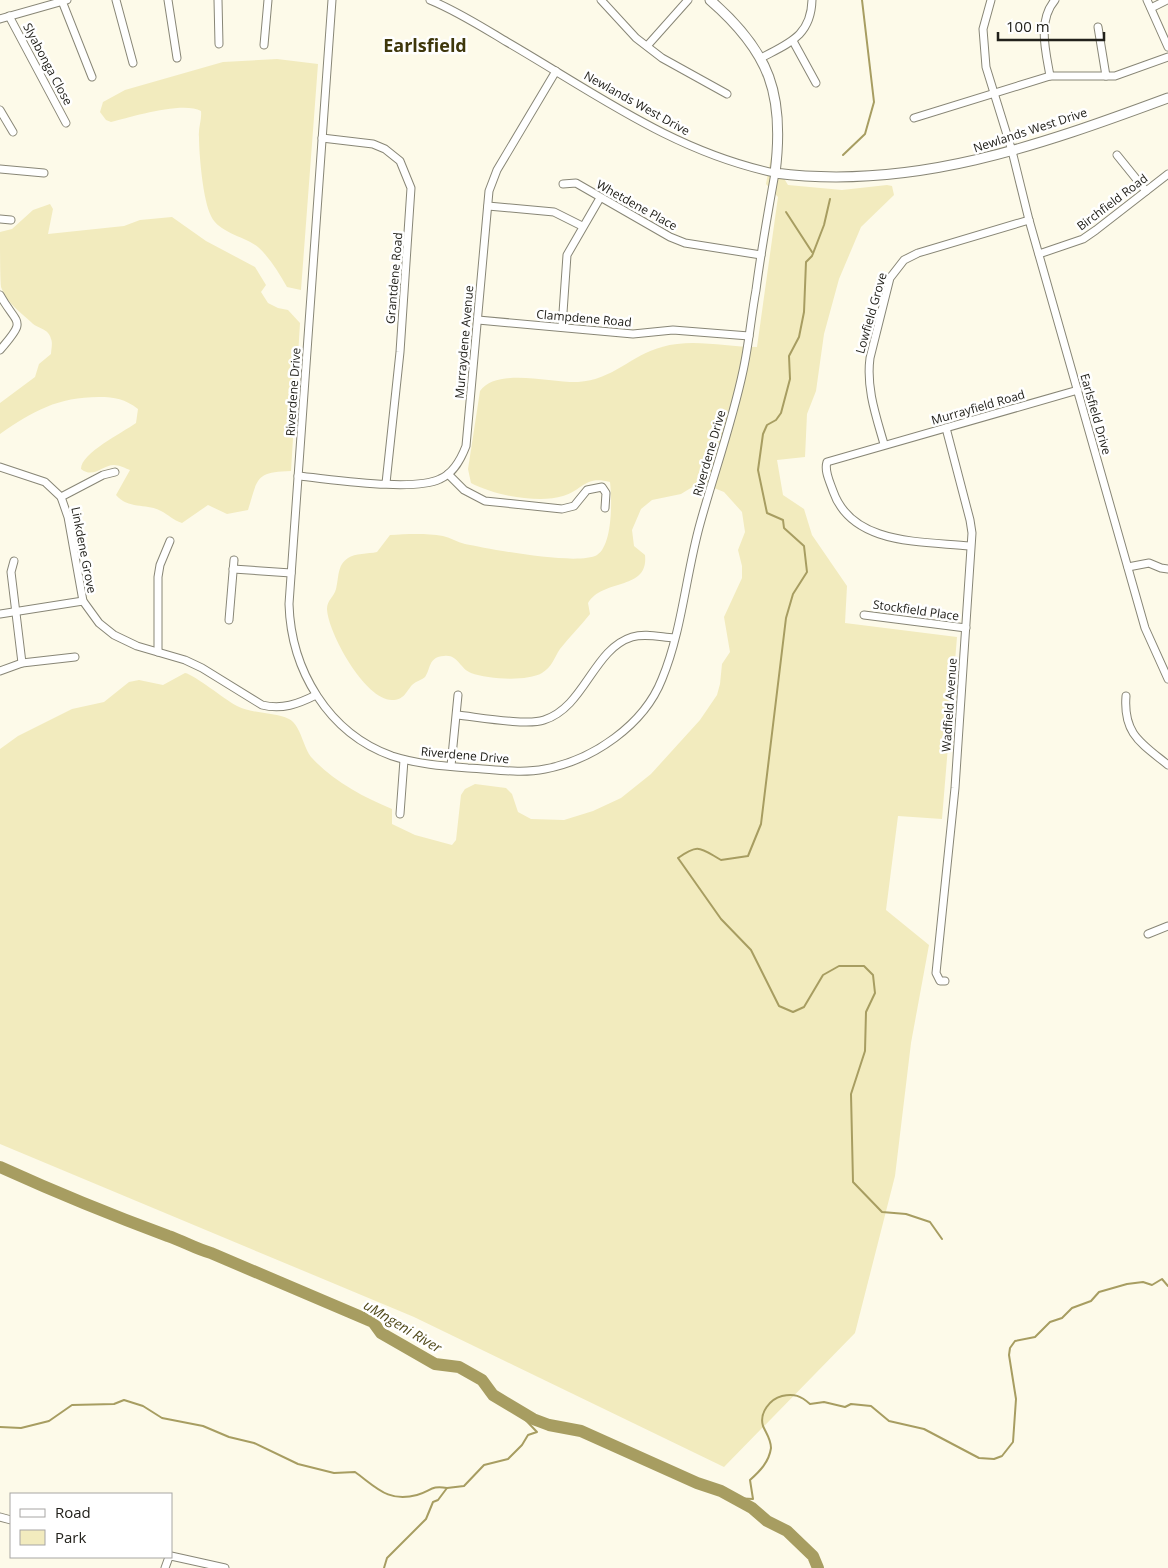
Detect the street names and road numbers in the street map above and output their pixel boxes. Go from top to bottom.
street label: Slyabonga Close [19,20,77,108]
street label: Newlands West Drive [581,67,693,139]
street label: Newlands West Drive [971,104,1089,156]
street label: Birchfield Road [1073,170,1151,234]
street label: Whetdene Place [593,176,681,234]
street label: Grantdene Road [382,231,406,325]
street label: Lowfield Grove [851,270,891,356]
street label: Murraydene Avenue [451,284,477,399]
street label: Clampdene Road [536,305,632,331]
street label: Riverdene Drive [281,347,305,437]
street label: Earlsfield Drive [1076,371,1116,457]
street label: Murrayfield Road [929,386,1027,428]
street label: Riverdene Drive [689,408,729,498]
street label: Linkdene Grove [67,505,101,595]
street label: Stockfield Place [872,596,960,624]
street label: Wadfield Avenue [937,657,961,753]
street label: Riverdene Drive [420,743,510,767]

